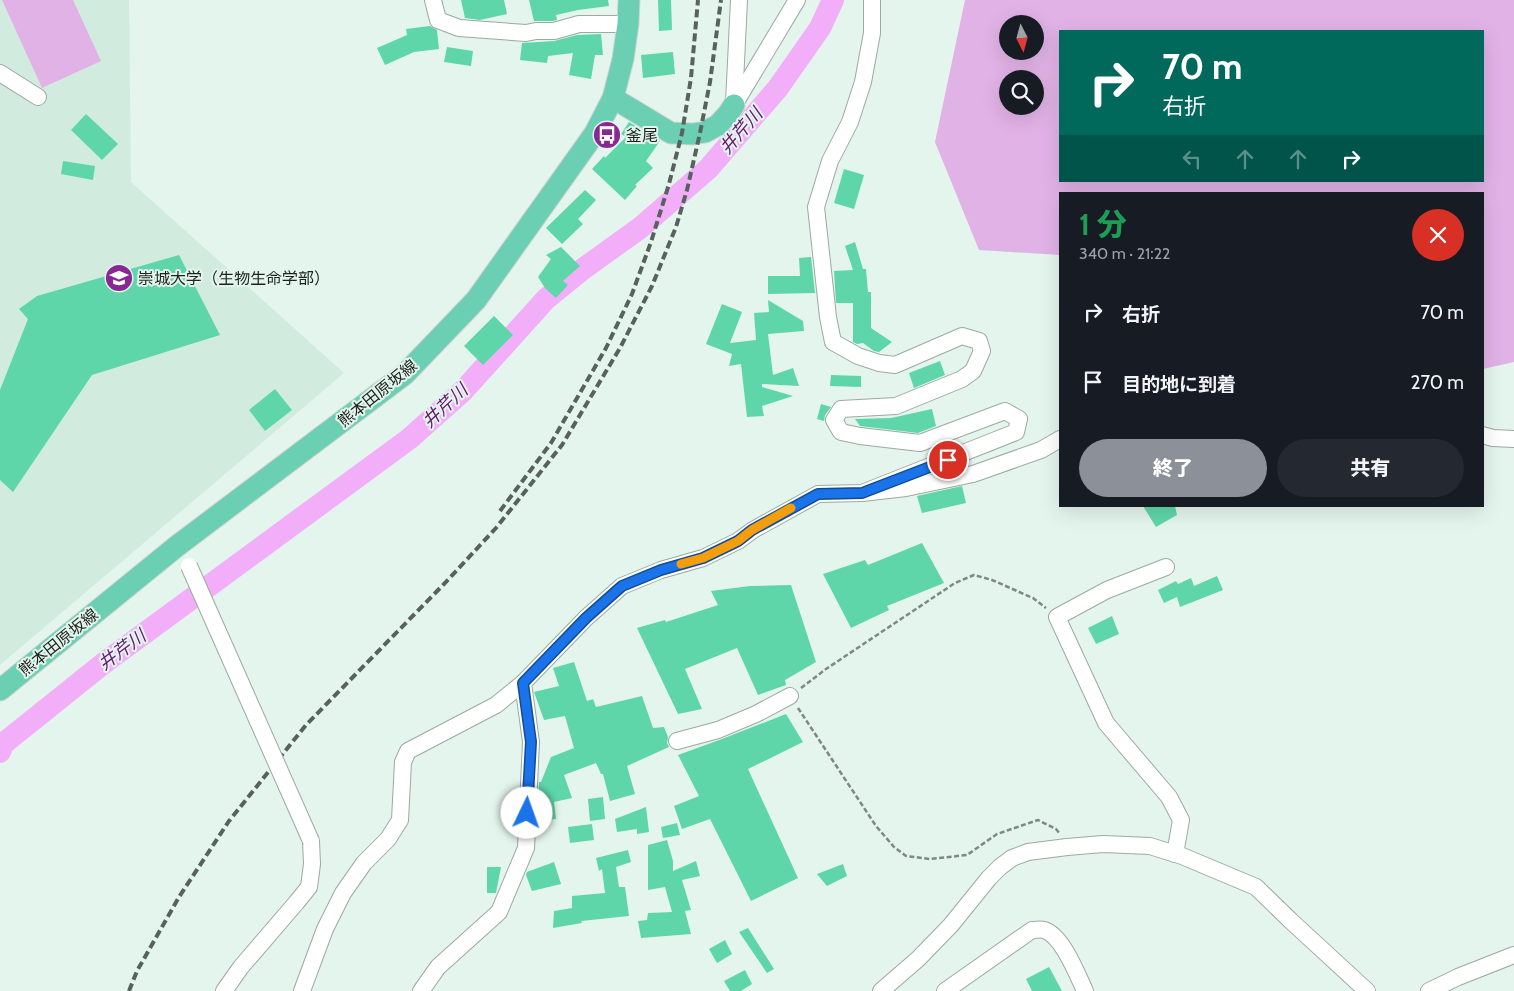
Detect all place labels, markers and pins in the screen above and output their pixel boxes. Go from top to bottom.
bus stop icon: 釜尾 [592,120,622,150]
place label: 釜尾 [626,126,658,145]
school or university icon: 崇城大学（生物生命学部） [104,263,134,293]
place label: 崇城大学（生物生命学部） [138,269,330,288]
pin [927,439,969,481]

